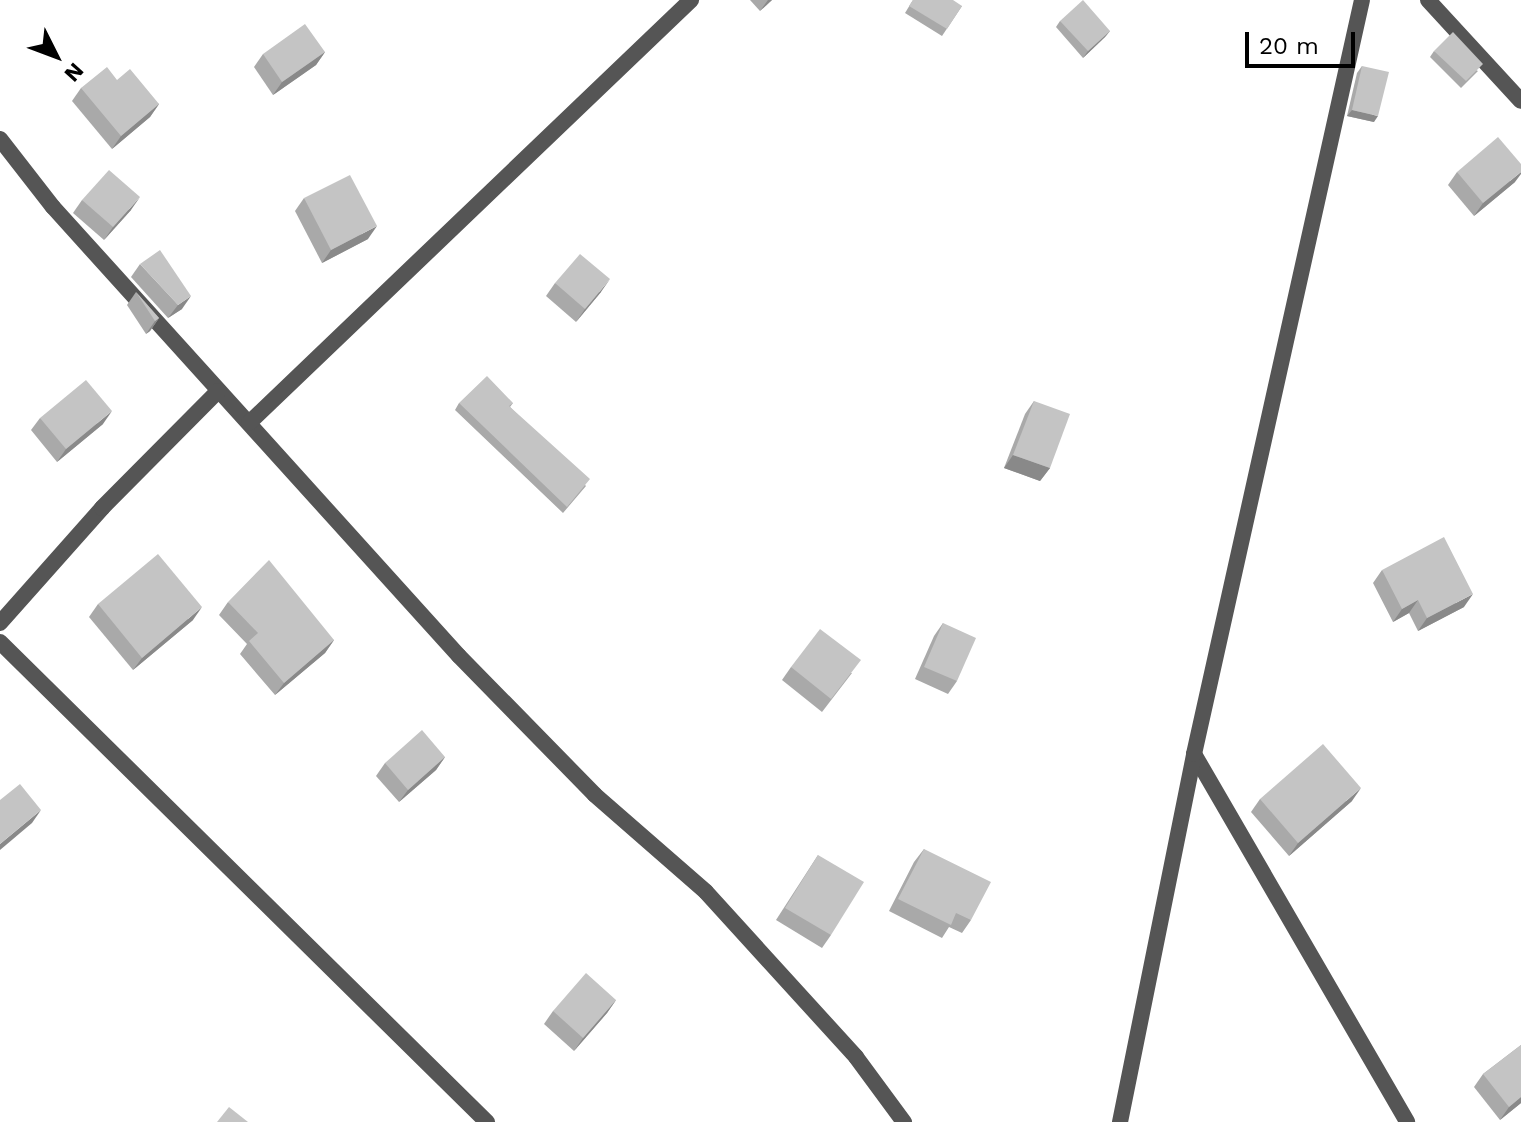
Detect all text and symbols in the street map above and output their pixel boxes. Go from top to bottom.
north arrow [16,16,96,96]
scale bar [1249,16,1359,66]
text: 20 m [1259,32,1319,60]
text: N [59,58,89,87]

